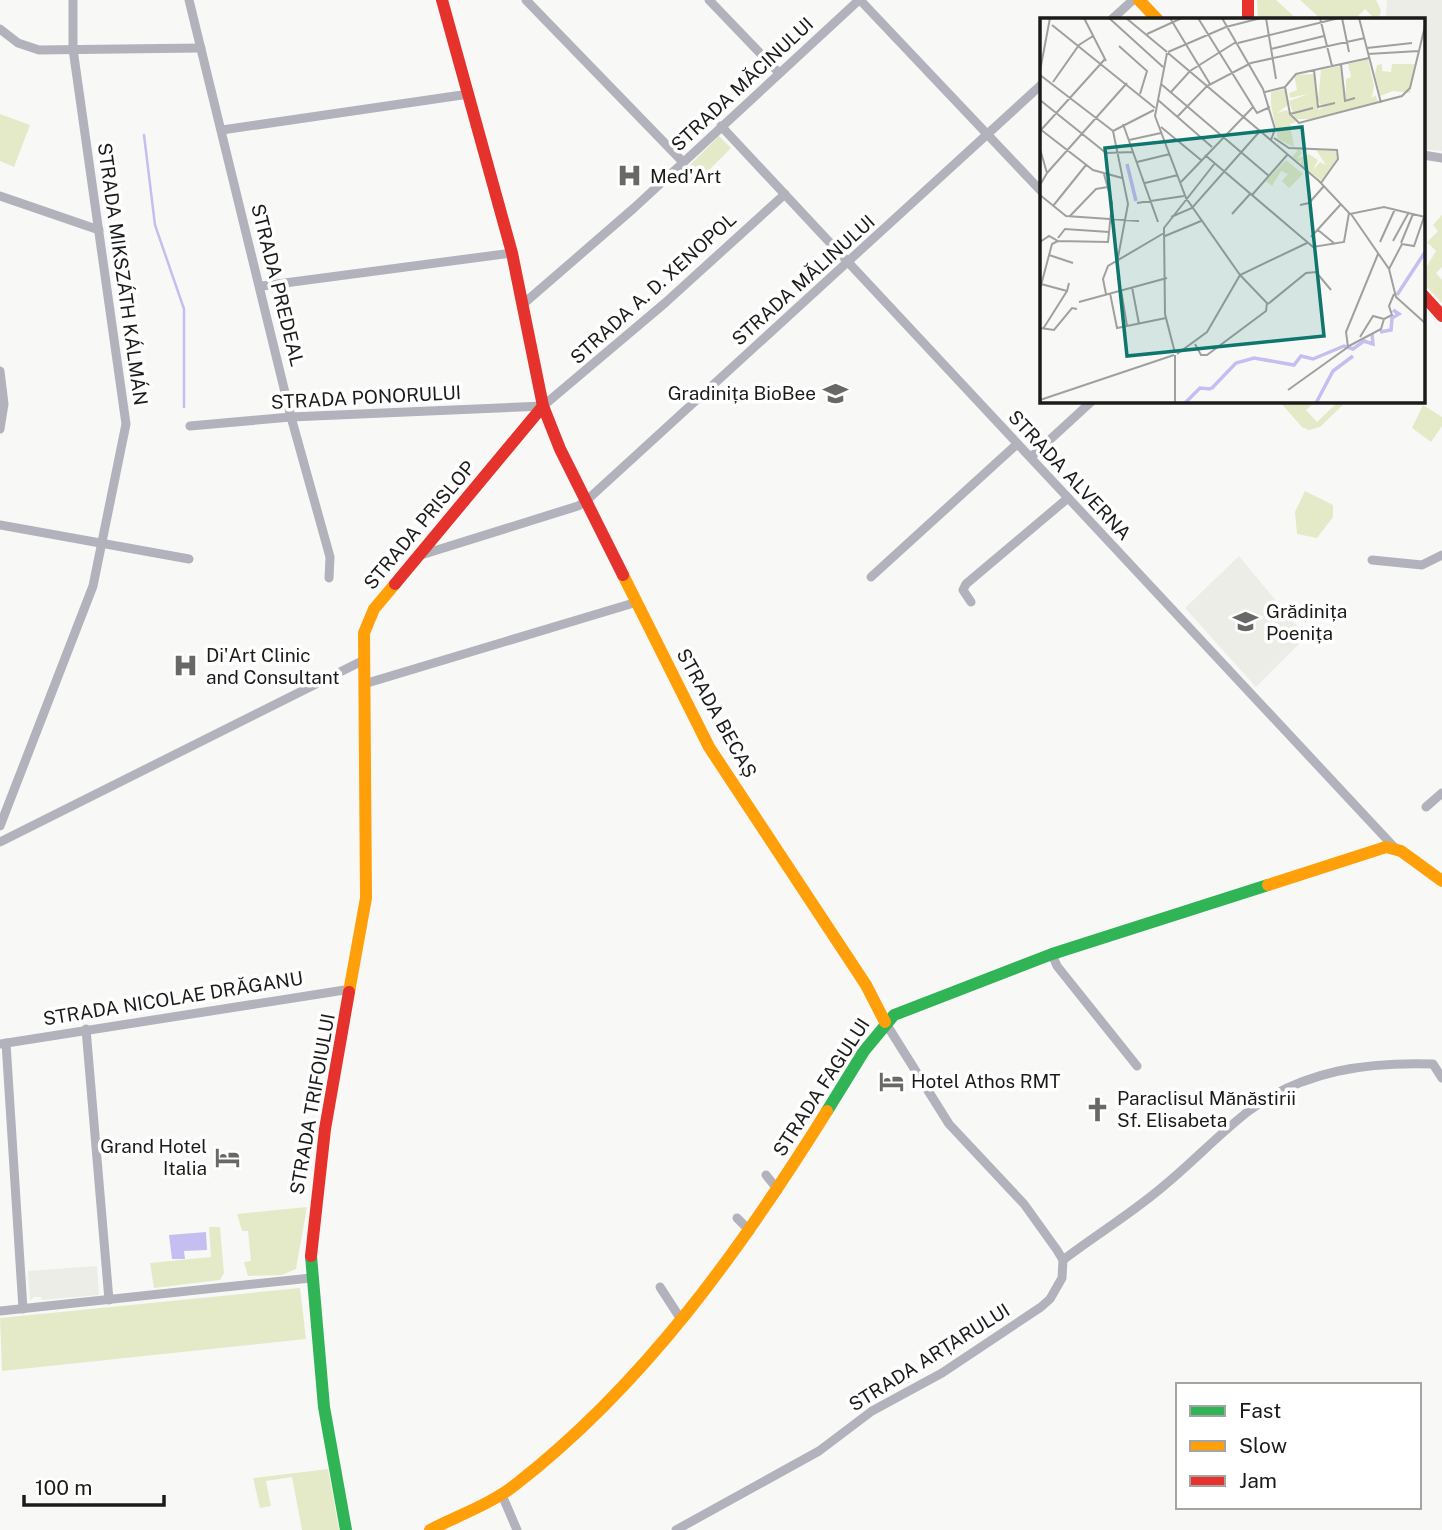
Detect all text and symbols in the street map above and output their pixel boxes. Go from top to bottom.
street label: STRADA MĂCINULUI [667,13,817,155]
inset map [1040,18,1424,402]
street label: STRADA MIKSZÁTH KÁLMÁN [94,141,152,407]
hospital icon: Med'Art [616,162,644,190]
place label: Med'Art [650,165,721,187]
street label: STRADA PREDEAL [247,201,309,369]
street label: STRADA A. D. XENOPOL [566,208,740,368]
street label: STRADA MĂLINULUI [727,210,879,350]
school or university icon: Gradinița BioBee [822,379,850,407]
street label: STRADA PONORULUI [270,381,462,413]
place label: Gradinița BioBee [668,382,816,404]
street label: STRADA ALVERNA [1004,406,1136,544]
street label: STRADA PRISLOP [359,456,479,594]
place label: Grădinița Poenița [1266,600,1347,644]
school or university icon: Grădinița Poenița [1232,608,1260,636]
place label: Di'Art Clinic and Consultant [206,644,340,688]
street label: STRADA BECAȘ [672,645,762,781]
hospital icon: Di'Art Clinic and Consultant [172,652,200,680]
street label: STRADA NICOLAE DRĂGANU [42,967,304,1029]
street label: STRADA TRIFOIULUI [285,1012,339,1196]
street label: STRADA FAGULUI [768,1014,874,1160]
hotel icon: Hotel Athos RMT [877,1067,905,1095]
place label: Hotel Athos RMT [911,1070,1061,1092]
place label: Paraclisul Mănăstirii Sf. Elisabeta [1117,1087,1296,1131]
church icon: Paraclisul Mănăstirii Sf. Elisabeta [1083,1095,1111,1123]
place label: Grand Hotel Italia [100,1135,207,1179]
hotel icon: Grand Hotel Italia [213,1143,241,1171]
street label: STRADA ARȚARULUI [845,1299,1013,1415]
legend [1176,1383,1421,1509]
text: Fast [1239,1398,1281,1423]
text: Slow [1239,1433,1287,1458]
scale bar [24,1464,164,1508]
text: Jam [1239,1468,1277,1493]
text: 100 m [35,1475,92,1500]

